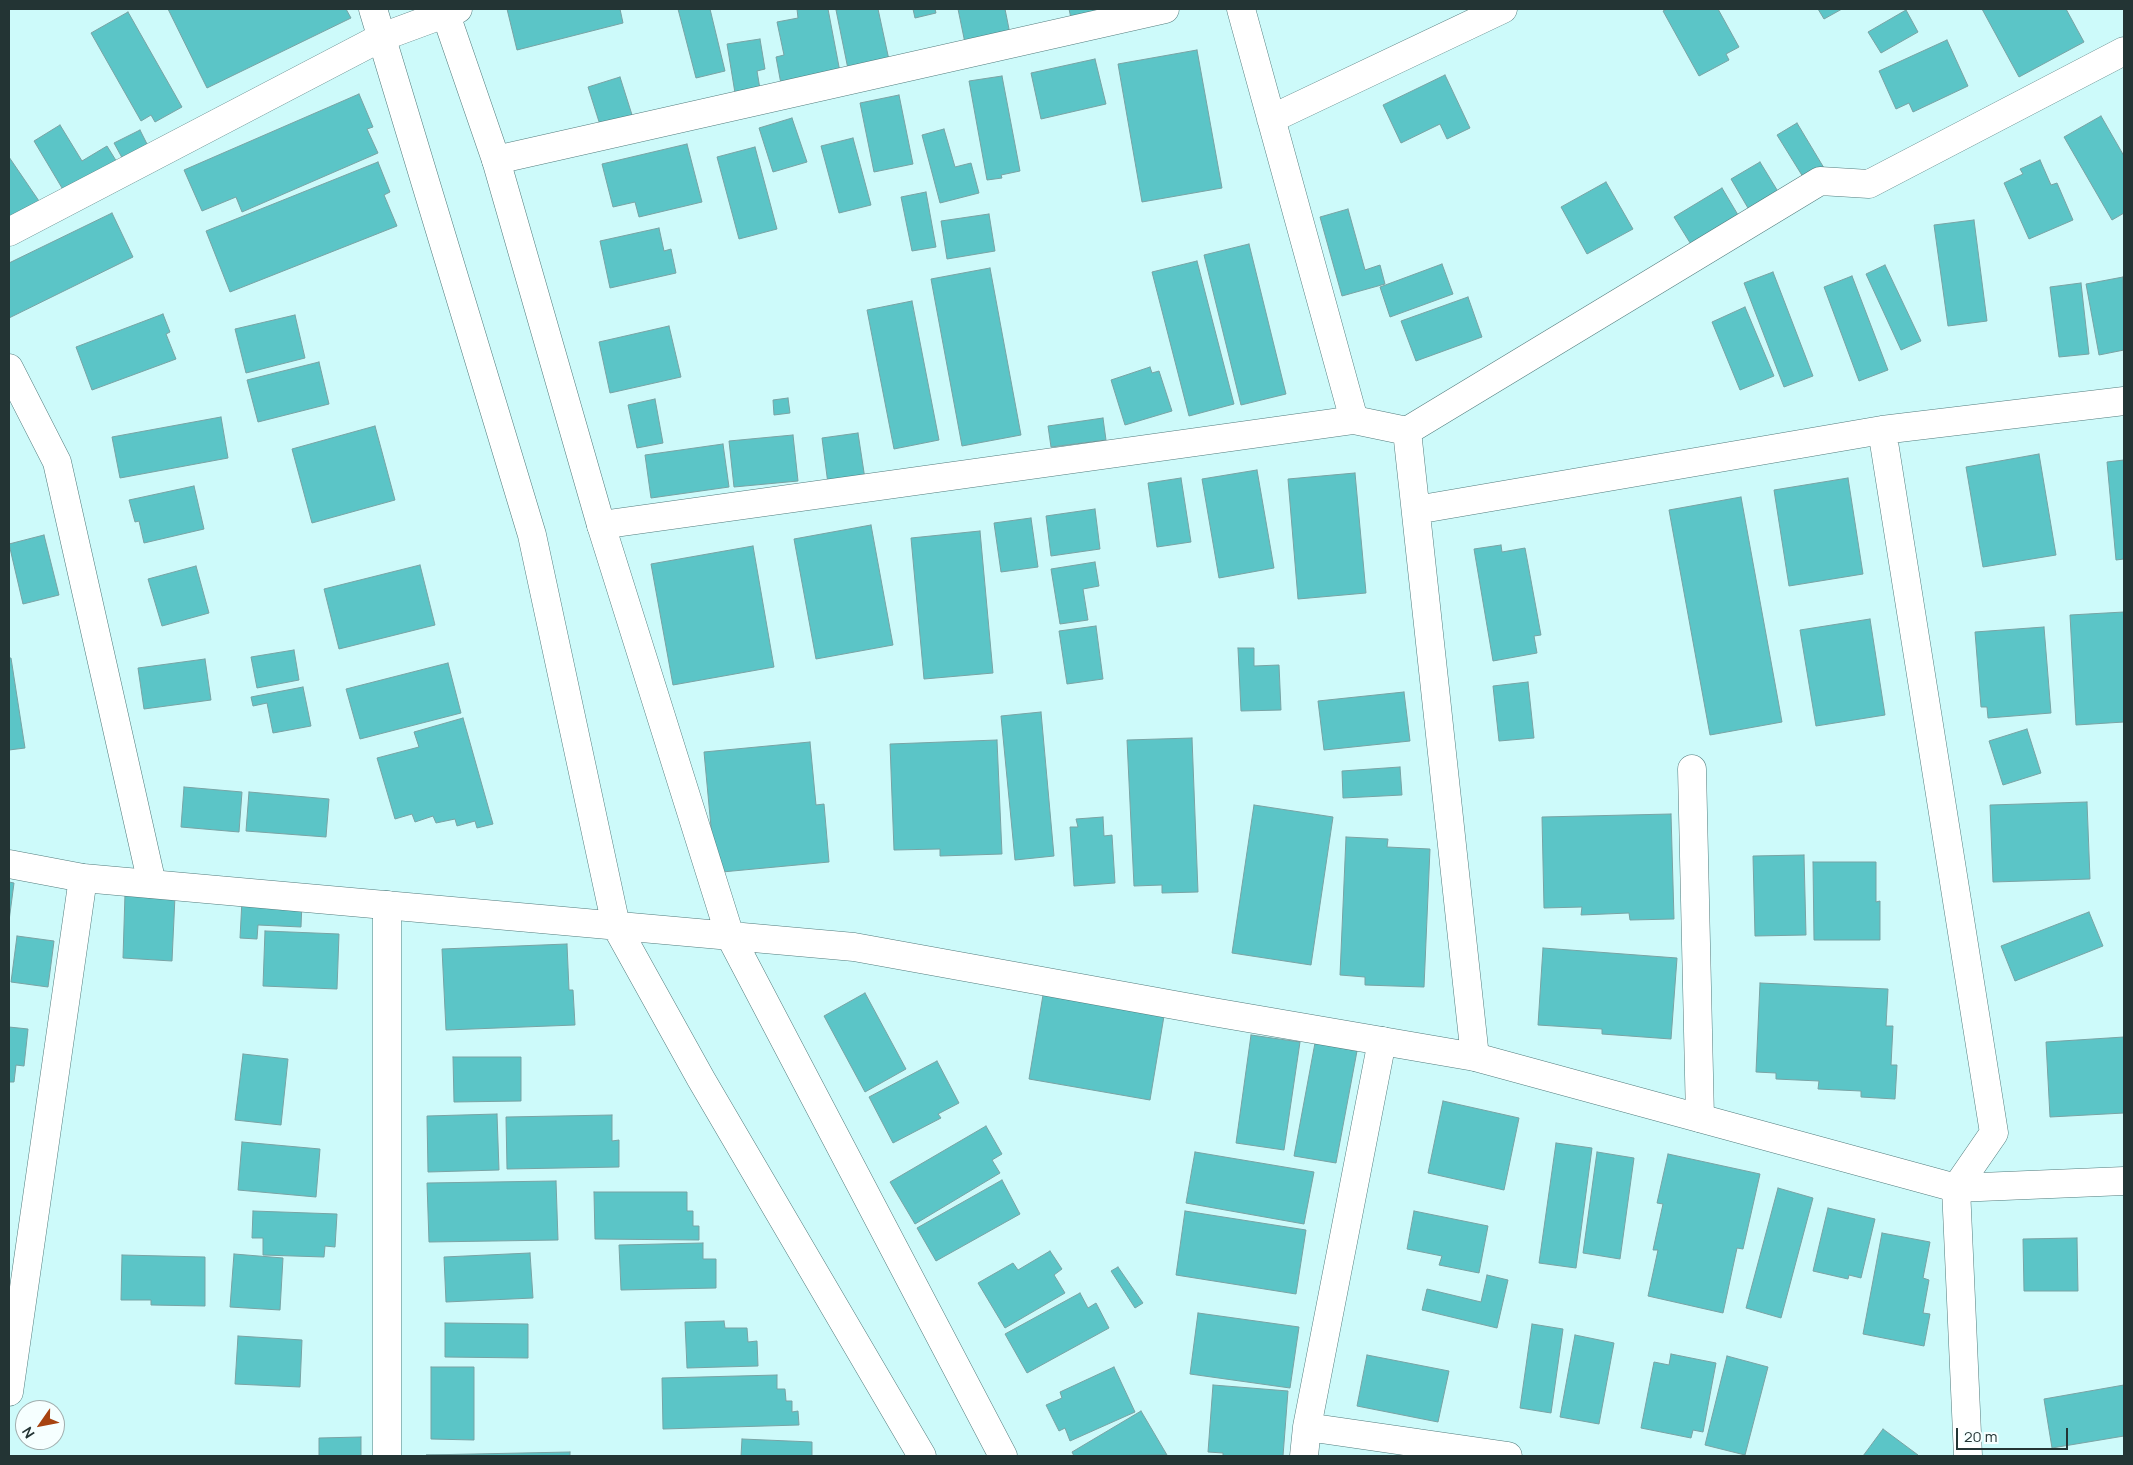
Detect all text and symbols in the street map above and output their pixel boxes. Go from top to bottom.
north arrow [15,1400,65,1450]
scale bar [1958,1418,2070,1450]
text: N [17,1424,39,1442]
text: 20 m [1964,1426,1997,1447]

